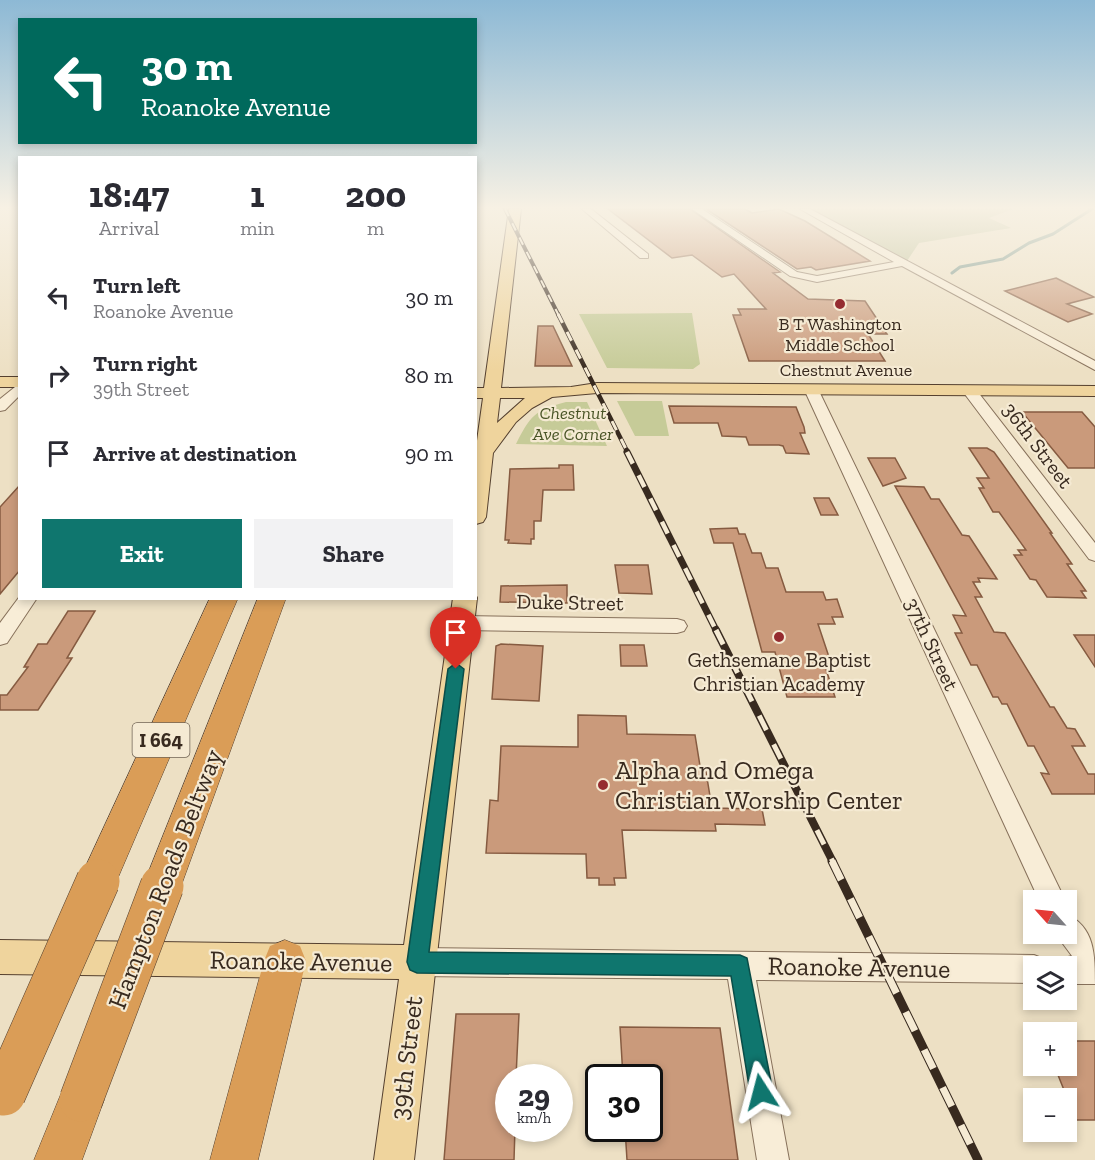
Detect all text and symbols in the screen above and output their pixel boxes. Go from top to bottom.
text: 30 m [141,40,232,91]
icon: left [42,42,120,120]
text: Roanoke Avenue [141,91,331,123]
text: 18:47 [89,173,169,216]
text: 1 [250,173,265,216]
text: 200 [345,173,406,216]
text: Arrival [99,216,159,240]
text: min [240,216,274,240]
text: m [367,216,384,240]
text: Turn left [93,272,180,299]
icon: left [42,281,75,314]
text: 30 m [406,284,453,311]
marker: B T Washington Middle School [833,297,847,311]
text: Roanoke Avenue [93,299,234,323]
place label: B T Washington Middle School [778,313,902,356]
text: Turn right [93,350,197,377]
icon: right [42,359,75,392]
street label: Chestnut Avenue [780,359,912,381]
text: 80 m [405,362,453,389]
text: 39th Street [93,377,189,401]
street label: 36th Street [998,397,1078,493]
park label: Chestnut Ave Corner [532,402,614,445]
icon: arrive [42,437,75,470]
text: Arrive at destination [93,440,296,467]
text: 90 m [405,440,453,467]
button: Exit [42,519,242,588]
button: Share [254,519,453,588]
street label: Duke Street [516,589,624,615]
street label: 37th Street [900,594,964,695]
pin [430,607,481,669]
icon: arrive [439,616,472,649]
marker: Gethsemane Baptist Christian Academy [772,630,786,644]
place label: Gethsemane Baptist Christian Academy [688,647,871,696]
road number: I 664 [132,723,190,757]
street label: Hampton Roads Beltway [101,744,230,1013]
place label: Alpha and Omega Christian Worship Center [615,754,903,816]
marker: Alpha and Omega Christian Worship Center [596,778,610,792]
north arrow [1023,890,1077,944]
map controls [1023,890,1077,1142]
street label: Roanoke Avenue [209,943,393,979]
street label: Roanoke Avenue [767,949,951,985]
button: layers [1023,956,1077,1010]
street label: 39th Street [383,994,430,1122]
button: + [1023,1022,1077,1076]
position arrow [729,1060,793,1124]
speed limit sign: 30 [585,1064,663,1142]
text: 29 [518,1078,550,1114]
button: − [1023,1088,1077,1142]
text: km/h [517,1109,551,1127]

